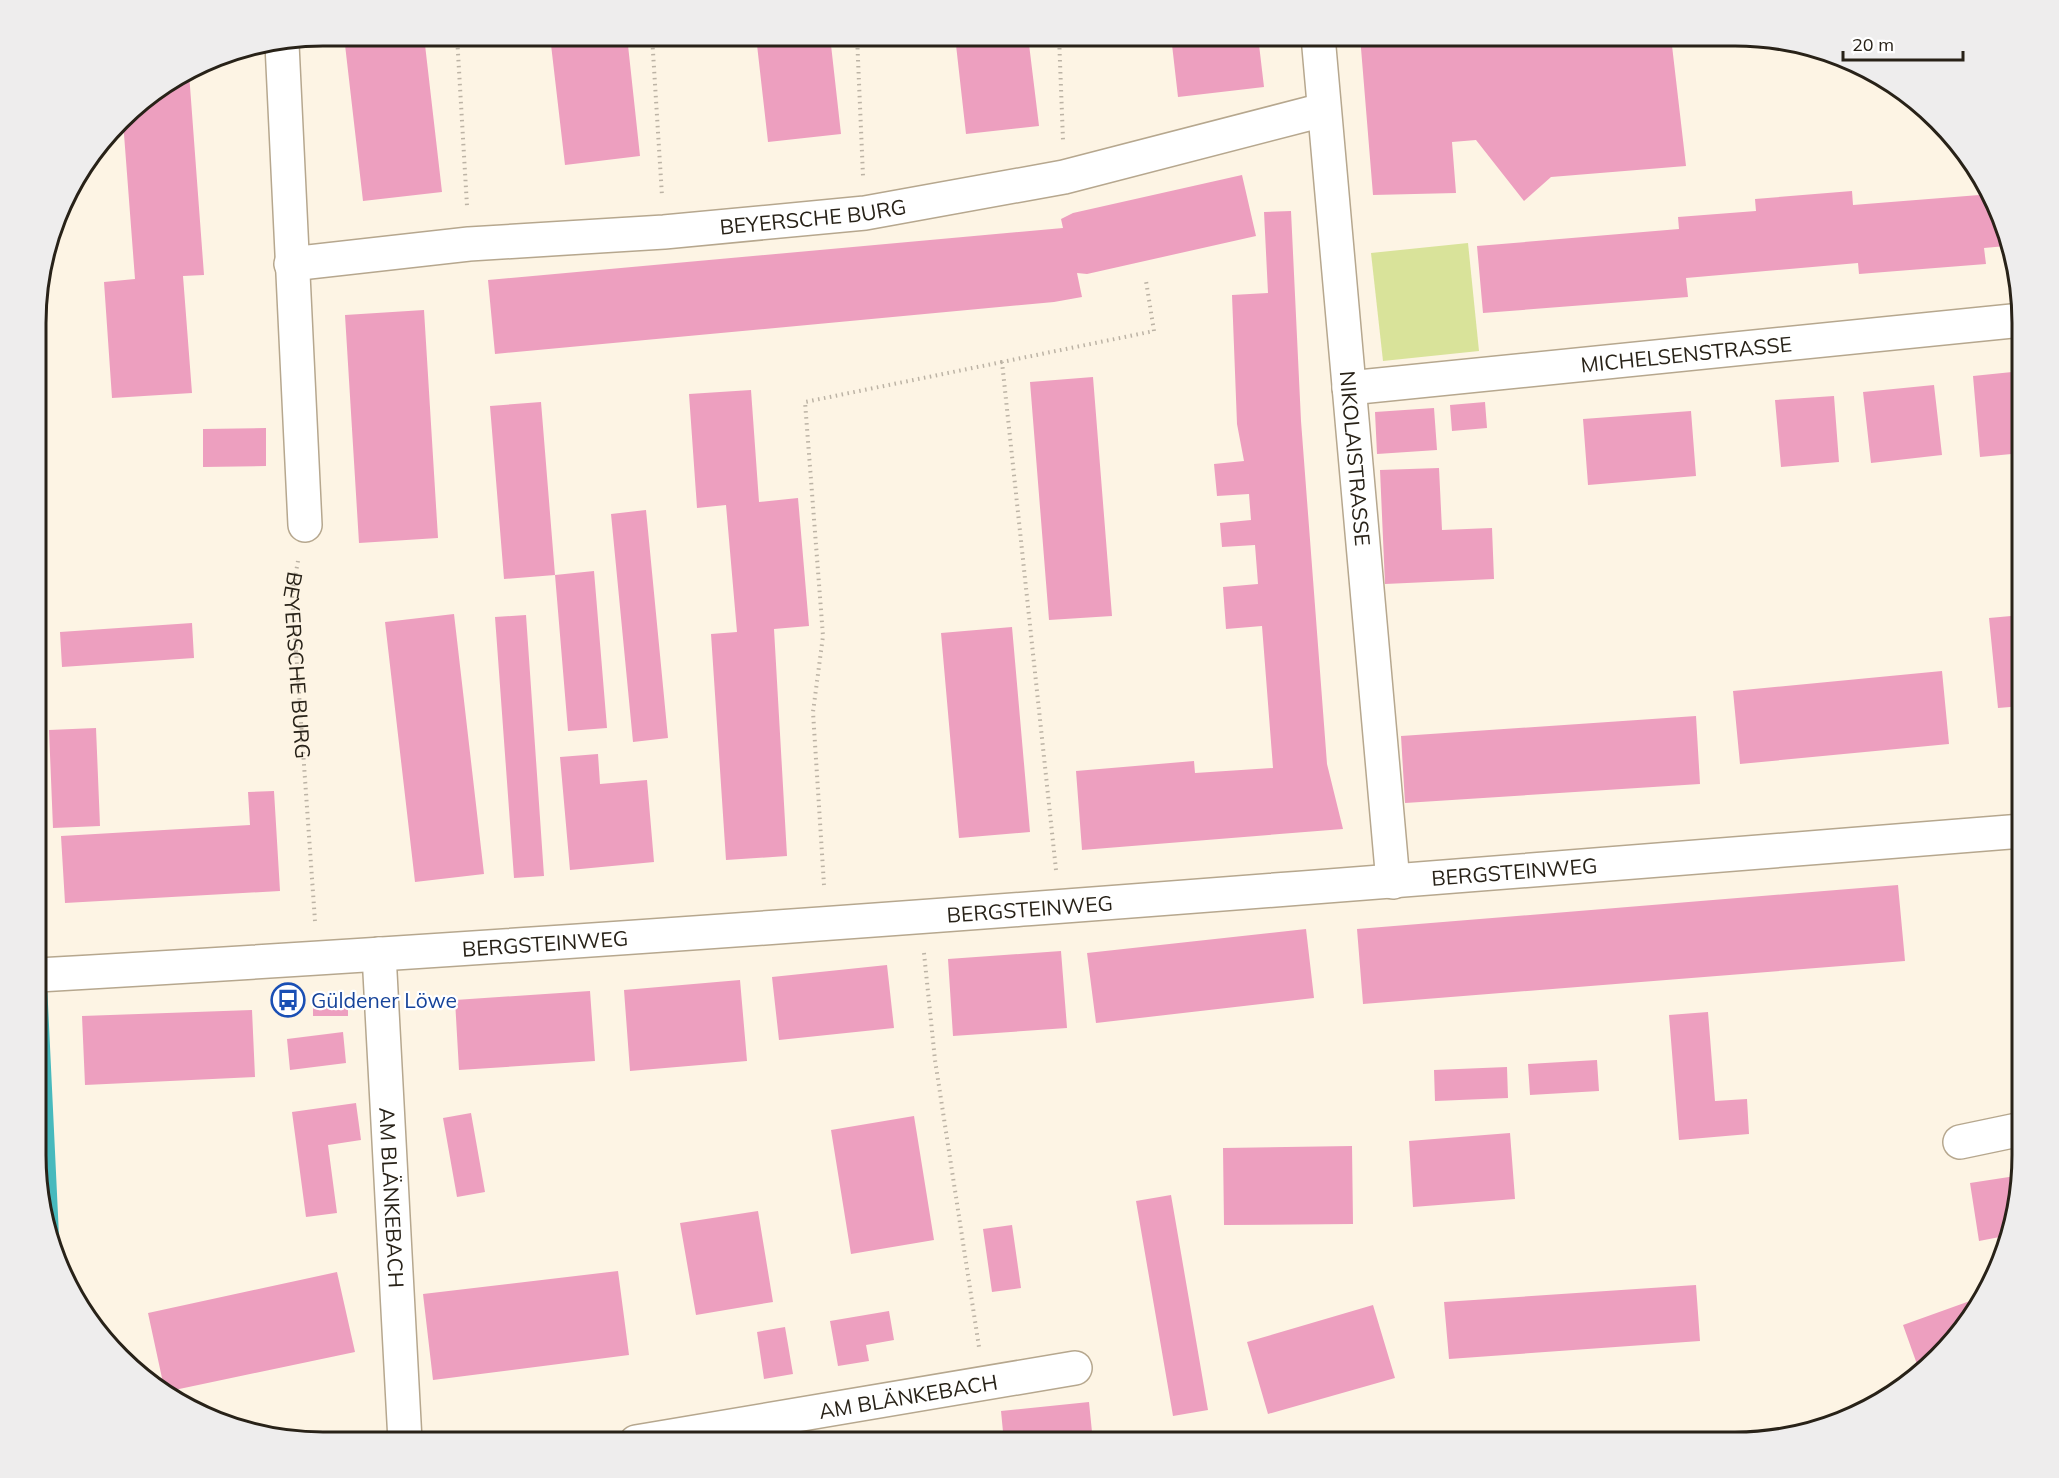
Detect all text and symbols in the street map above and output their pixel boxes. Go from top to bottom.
scale bar [1843,24,1963,62]
text: 20 m [1852,33,1894,56]
street label: BEYERSCHE BURG [718,193,908,240]
street label: MICHELSENSTRASSE [1579,330,1793,378]
street label: NIKOLAISTRASSE [1335,370,1376,547]
street label: BEYERSCHE BURG [278,570,317,760]
street label: BERGSTEINWEG [1430,852,1598,891]
street label: BERGSTEINWEG [946,889,1114,928]
street label: BERGSTEINWEG [461,925,629,962]
bus stop icon: Güldener Löwe [270,982,306,1018]
place label: Güldener Löwe [311,987,457,1013]
street label: AM BLÄNKEBACH [374,1107,410,1289]
street label: AM BLÄNKEBACH [817,1368,999,1424]

